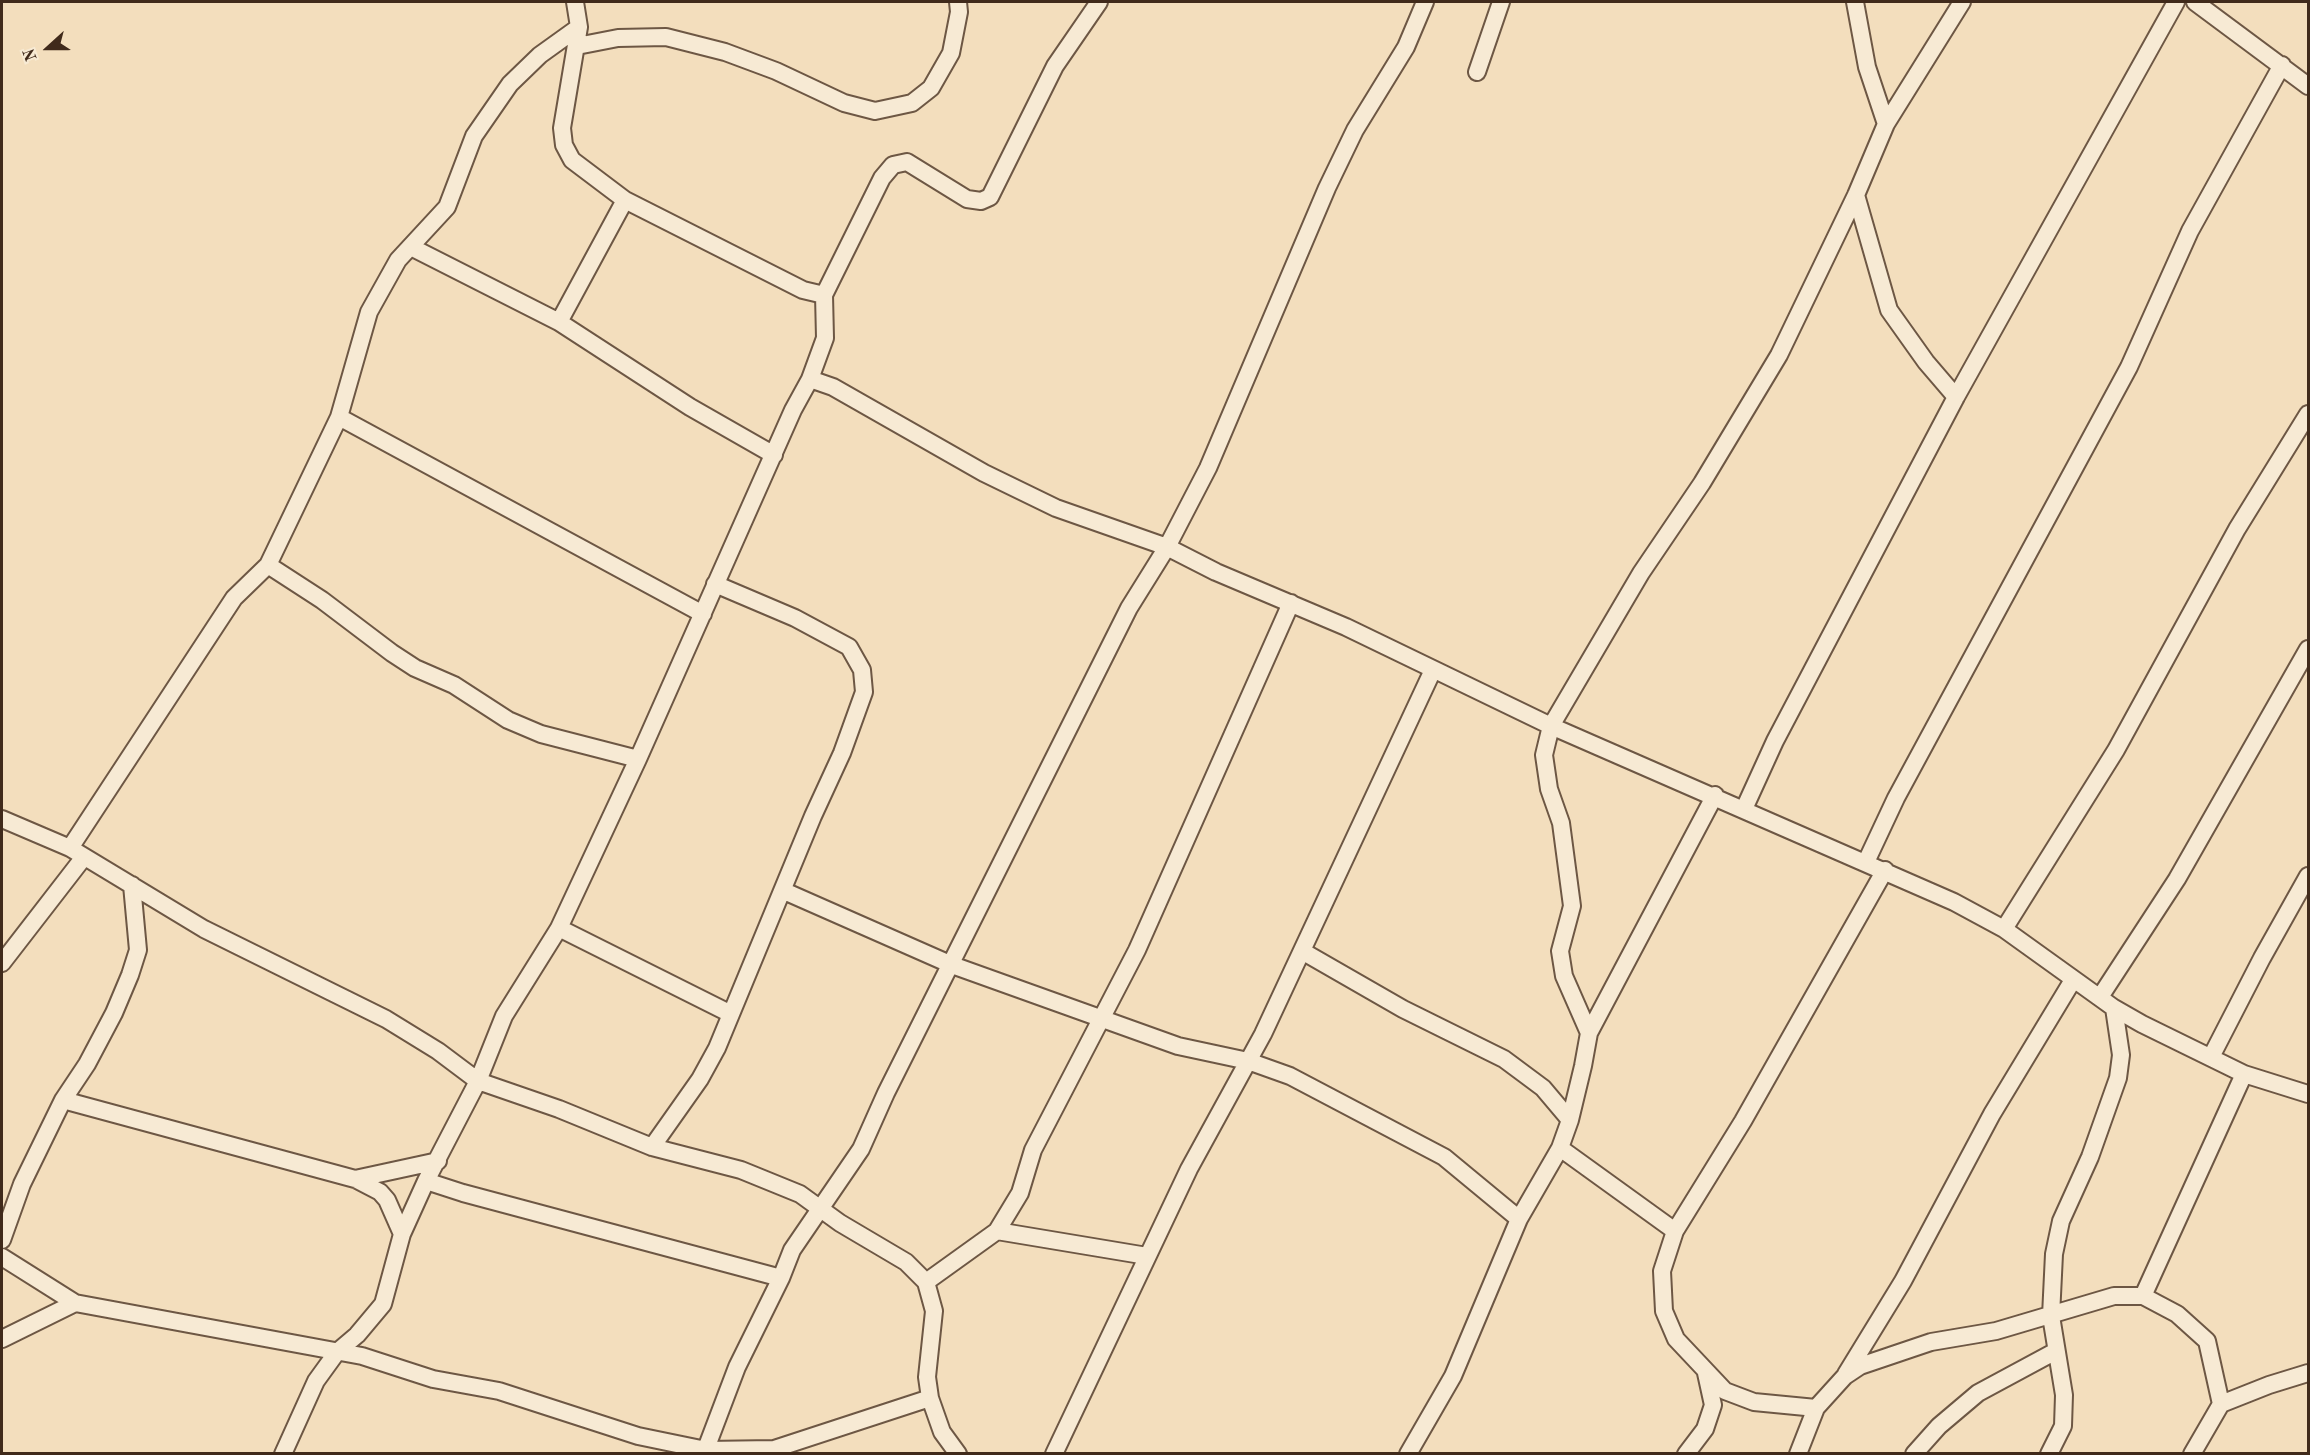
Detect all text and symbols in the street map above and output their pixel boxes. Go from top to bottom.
north arrow [18,18,78,78]
text: N [22,46,41,63]

